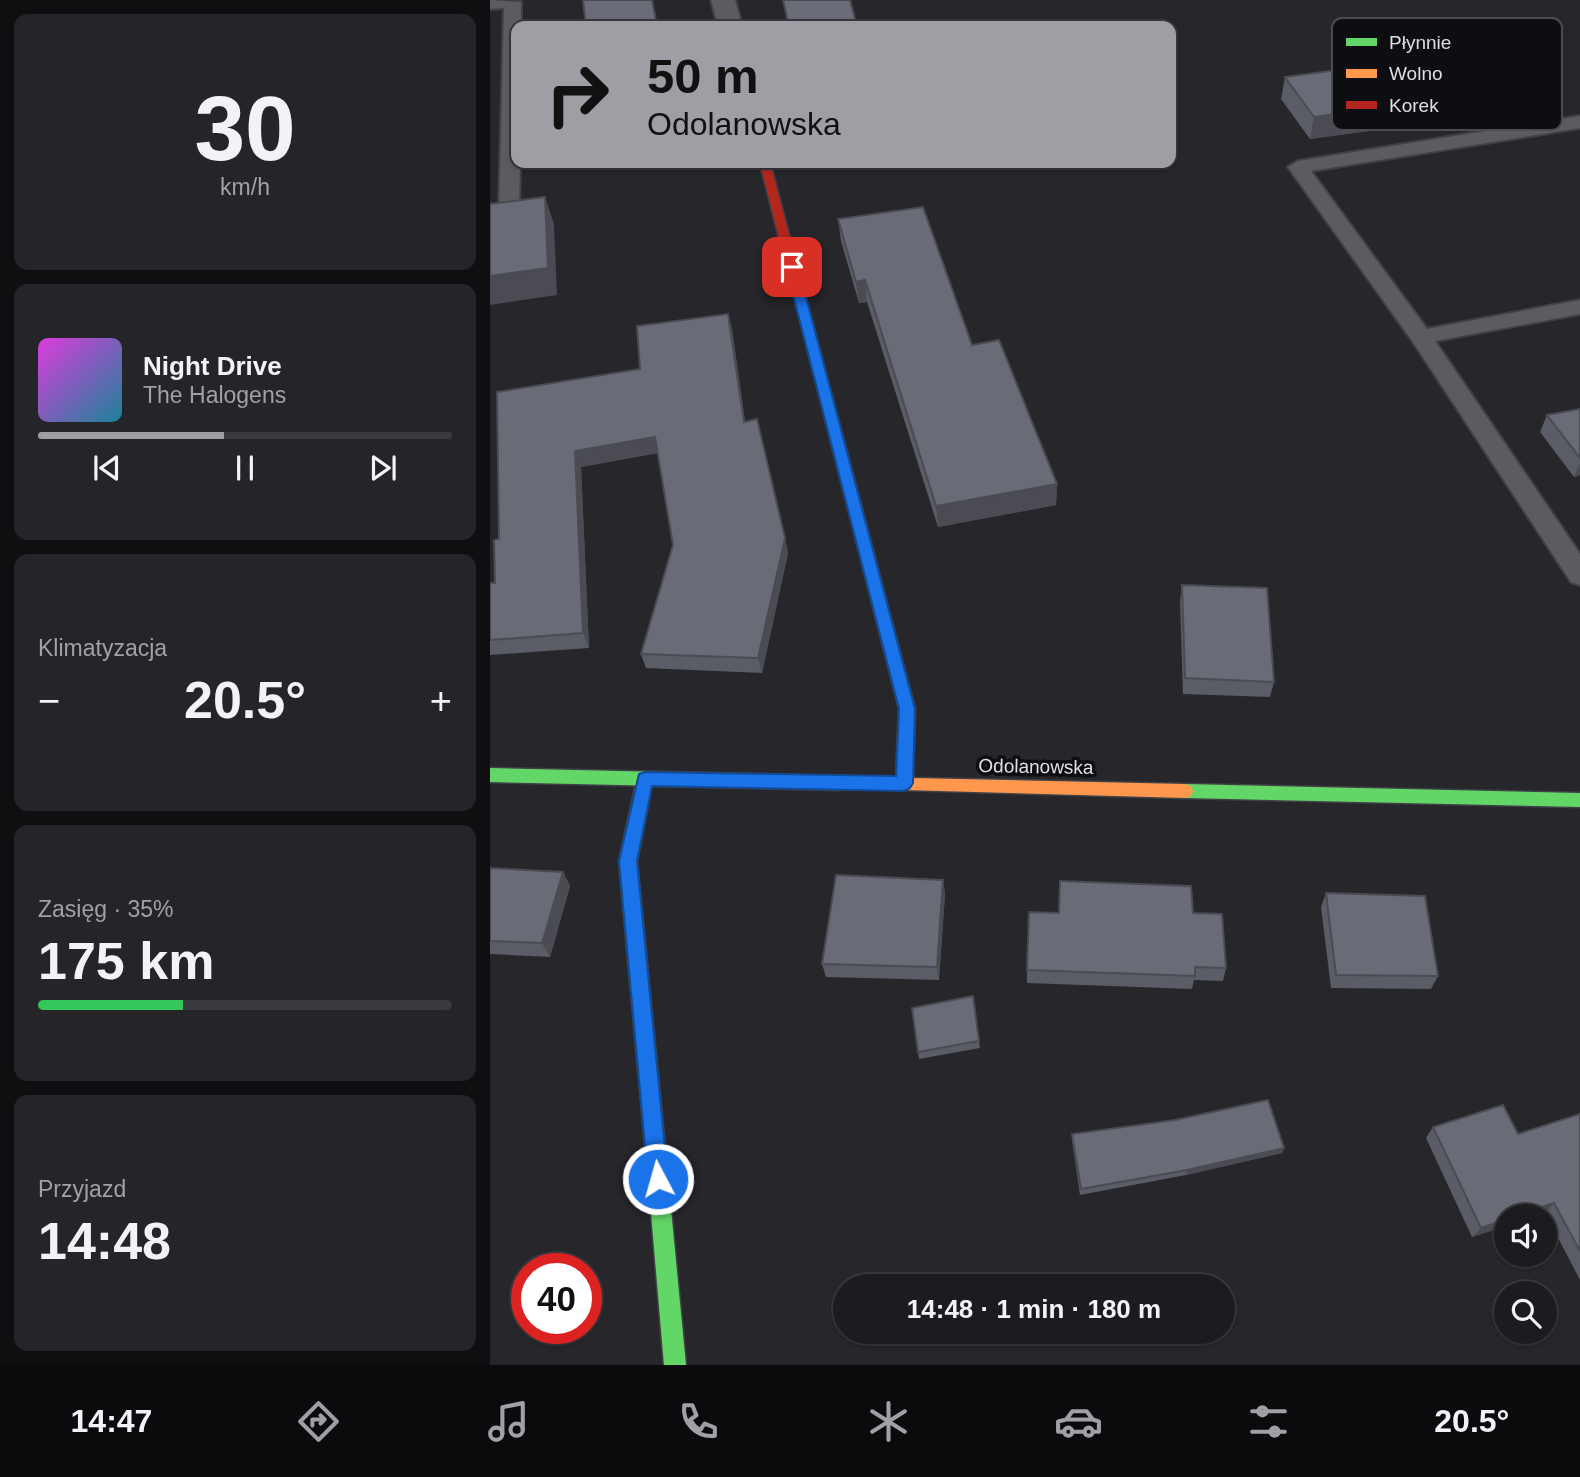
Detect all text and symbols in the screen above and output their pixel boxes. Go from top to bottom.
legend [1332,18,1562,130]
text: Płynnie [1389,32,1451,53]
icon: right [532,49,623,140]
text: 50 m [647,49,759,103]
text: Wolno [1389,63,1443,84]
text: 30 [194,78,296,179]
text: Korek [1389,95,1439,116]
text: Odolanowska [647,106,841,142]
text: km/h [220,174,270,200]
pin [762,237,822,297]
icon: arrive [773,248,811,286]
text: Night Drive [143,351,282,381]
text: The Halogens [143,382,286,408]
icon: previous [88,449,126,487]
icon: pause [226,449,264,487]
icon: next [364,449,402,487]
text: Klimatyzacja [38,635,167,661]
text: 20.5° [184,671,306,729]
text: − [38,680,60,722]
text: + [430,680,452,722]
street label: Odolanowska [978,755,1094,778]
text: Zasięg · 35% [38,896,174,922]
text: 175 km [38,932,214,990]
position arrow [621,1142,695,1216]
text: Przyjazd [38,1176,126,1202]
map controls [1494,1204,1557,1344]
button: sound [1494,1204,1557,1267]
text: 14:48 [38,1212,171,1270]
speed limit sign: 40 [511,1253,602,1344]
button: search [1494,1281,1557,1344]
text: 14:48 · 1 min · 180 m [907,1294,1161,1324]
icon: directions [294,1397,343,1446]
icon: music [484,1397,533,1446]
icon: phone [674,1397,723,1446]
icon: climate [864,1397,913,1446]
icon: car [1054,1397,1103,1446]
icon: filters [1244,1397,1293,1446]
text: 14:47 [71,1403,152,1439]
text: 20.5° [1434,1403,1509,1439]

